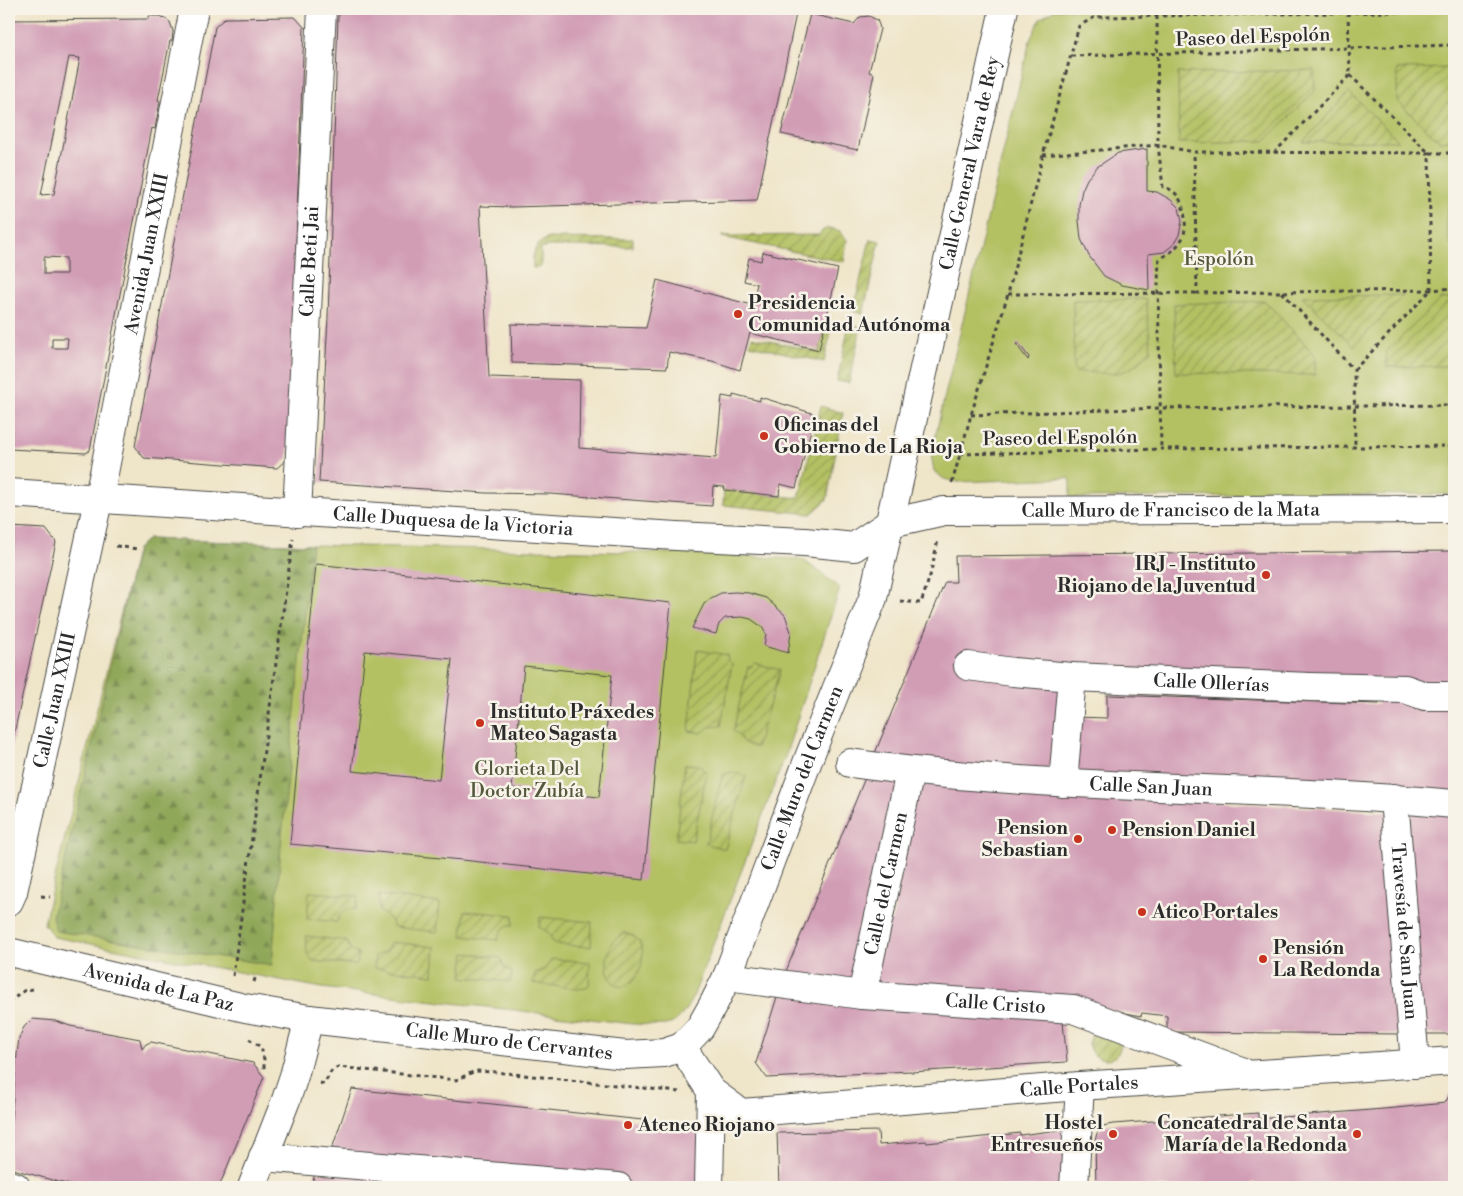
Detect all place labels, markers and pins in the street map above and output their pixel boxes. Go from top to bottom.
place label: Presidencia Comunidad Autónoma [748,291,951,337]
marker: Presidencia Comunidad Autónoma [732,308,744,320]
place label: Oficinas del Gobierno de La Rioja [774,413,964,459]
marker: Oficinas del Gobierno de La Rioja [758,430,770,442]
place label: IRJ - Instituto Riojano de la Juventud [1057,552,1256,598]
marker: IRJ - Instituto Riojano de la Juventud [1260,569,1272,581]
place label: Instituto Práxedes Mateo Sagasta [490,700,654,746]
marker: Instituto Práxedes Mateo Sagasta [474,717,486,729]
place label: Pension Sebastian [982,816,1068,862]
place label: Pension Daniel [1122,818,1256,842]
marker: Pension Daniel [1106,824,1118,836]
marker: Pension Sebastian [1072,833,1084,845]
place label: Atico Portales [1151,900,1278,924]
marker: Atico Portales [1136,906,1148,918]
place label: Pensión La Redonda [1273,936,1381,982]
marker: Pensión La Redonda [1257,953,1269,965]
place label: Hostel Entresueños [991,1111,1103,1157]
place label: Concatedral de Santa María de la Redonda [1157,1111,1348,1157]
place label: Ateneo Riojano [637,1113,775,1137]
marker: Ateneo Riojano [622,1119,634,1131]
marker: Hostel Entresueños [1107,1128,1119,1140]
marker: Concatedral de Santa María de la Redonda [1351,1128,1363,1140]

